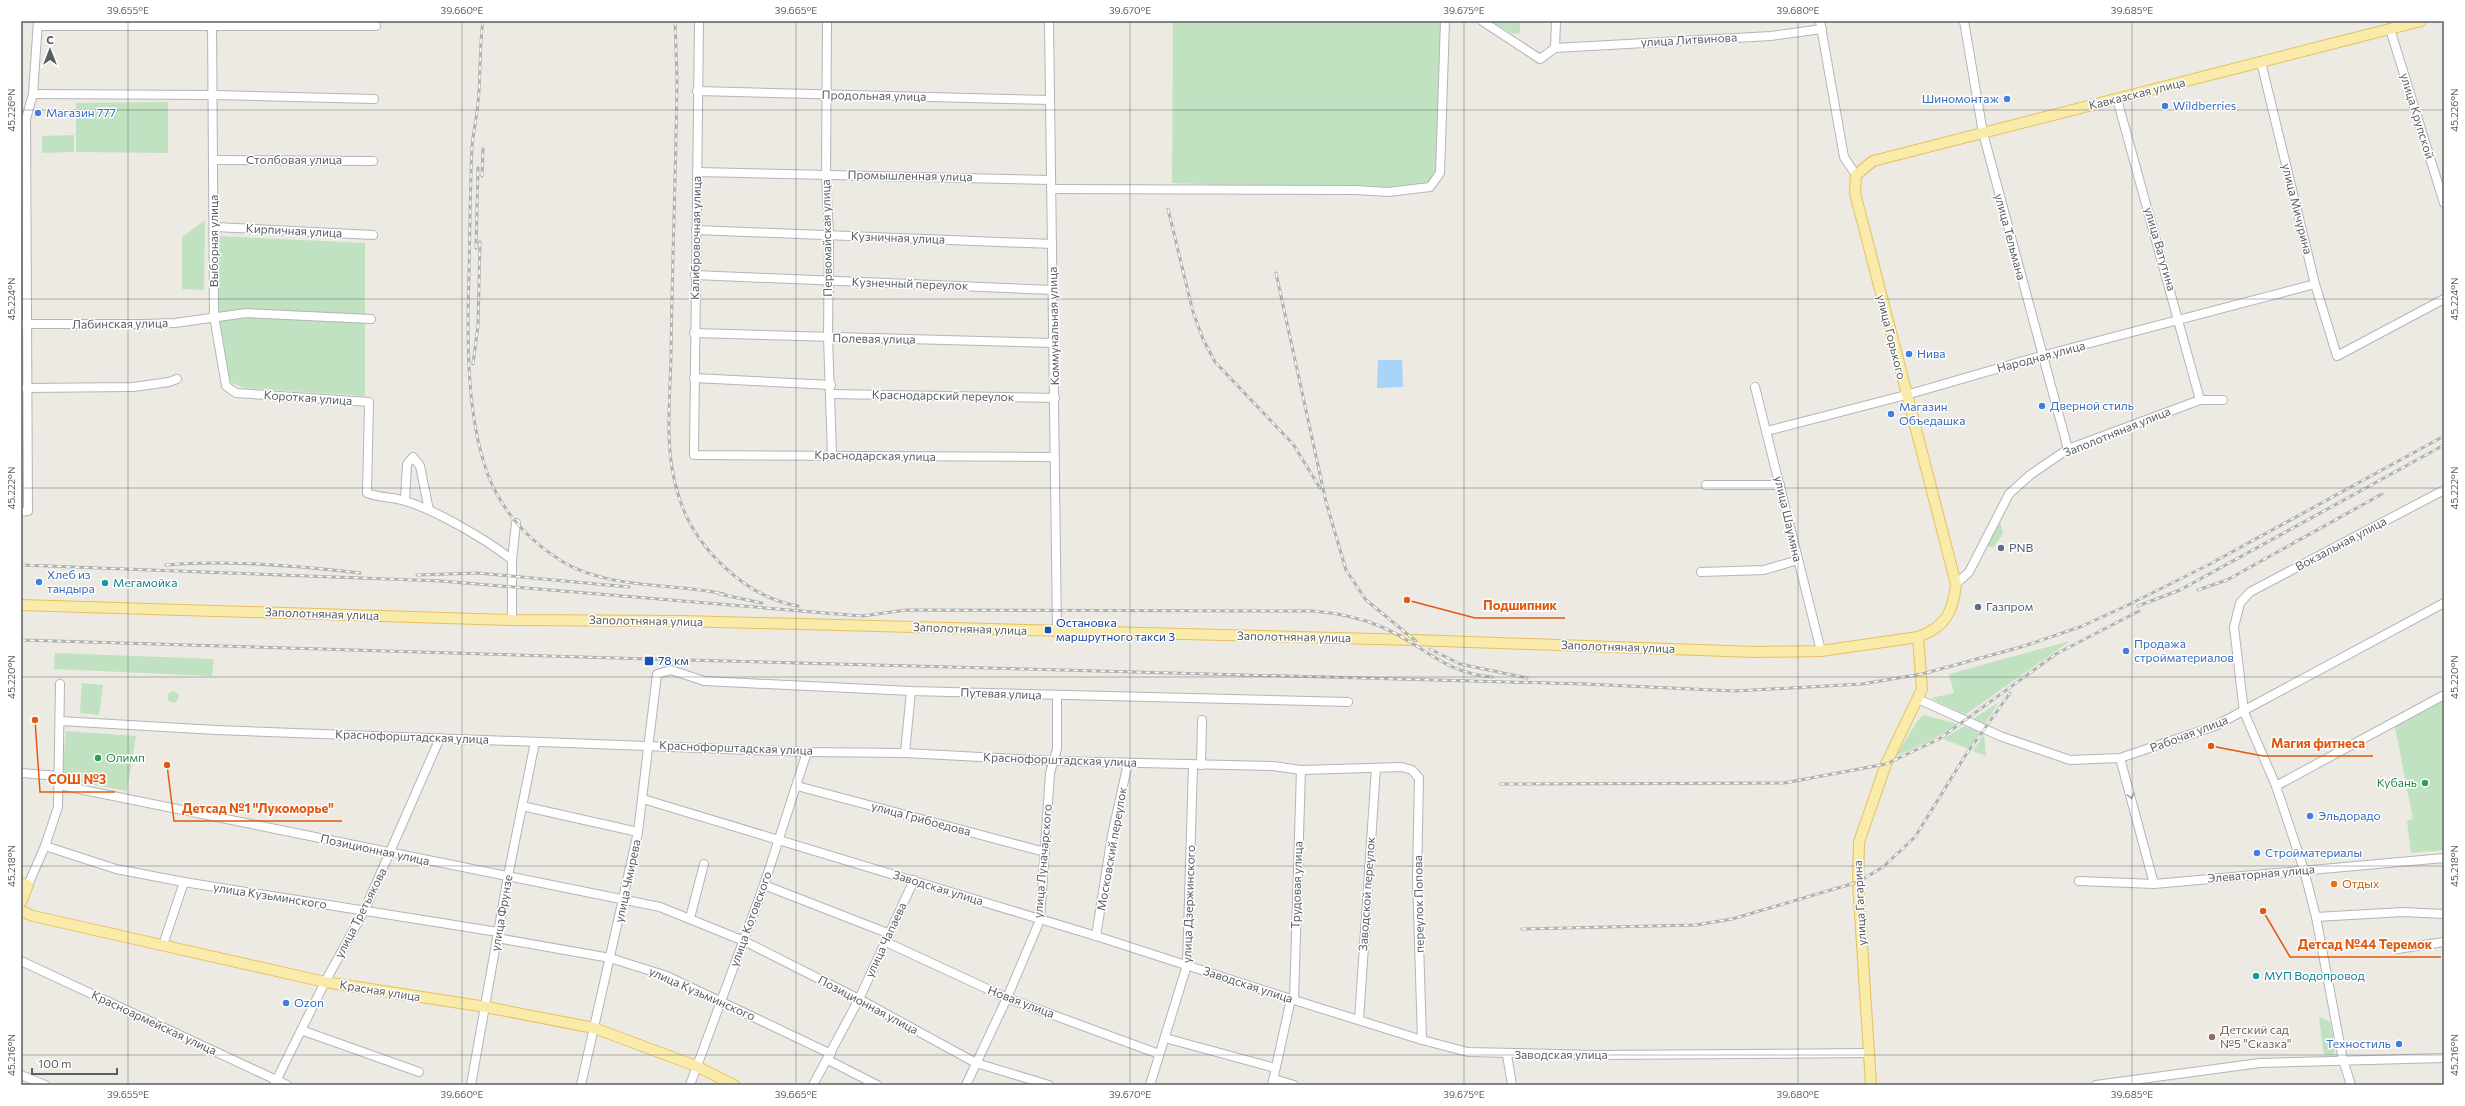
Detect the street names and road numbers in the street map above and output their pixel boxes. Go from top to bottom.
street label: улица Литвинова [1640,29,1738,49]
street label: улица Крупской [2398,71,2438,160]
street label: Кавказская улица [2087,74,2187,112]
street label: Продольная улица [822,87,927,103]
street label: Столбовая улица [246,152,342,166]
street label: улица Мичурина [2280,162,2316,256]
street label: Промышленная улица [847,167,973,183]
street label: Калибровочная улица [687,176,703,300]
street label: Первомайская улица [818,179,834,297]
street label: улица Тельмана [1993,192,2029,282]
street label: Выборная улица [206,195,220,287]
street label: улица Ватутина [2142,205,2180,292]
street label: Кирпичная улица [245,220,343,240]
street label: Кузничная улица [851,228,945,246]
street label: Коммунальная улица [1045,267,1061,385]
street label: Кузнечный переулок [852,274,969,292]
street label: улица Горького [1875,293,1909,381]
street label: Лабинская улица [72,315,168,331]
street label: Полевая улица [832,330,916,346]
street label: Народная улица [1995,338,2086,375]
street label: Короткая улица [263,387,353,407]
street label: Краснодарский переулок [872,387,1015,403]
street label: Заполотняная улица [2061,403,2172,459]
street label: Краснодарская улица [814,447,936,463]
street label: улица Шаумяна [1772,474,1806,563]
street label: Вокзальная улица [2293,513,2388,573]
street label: Заполотняная улица [265,604,379,622]
street label: Заполотняная улица [589,612,703,628]
street label: Заполотняная улица [913,619,1027,637]
street label: Заполотняная улица [1237,628,1351,644]
street label: Заполотняная улица [1561,637,1675,655]
street label: Путевая улица [960,685,1042,701]
street label: Рабочая улица [2148,712,2230,754]
street label: Краснофорштадская улица [335,726,489,746]
street label: Краснофорштадская улица [659,737,813,757]
street label: Краснофорштадская улица [983,749,1137,769]
street label: Московский переулок [1093,785,1129,912]
street label: улица Грибоедова [870,798,973,838]
street label: улица Луначарского [1030,803,1054,919]
street label: Позиционная улица [319,831,431,867]
street label: Заводской переулок [1355,836,1377,952]
street label: улица Чмирева [611,838,643,924]
street label: Трудовая улица [1287,841,1305,929]
street label: улица Дзержинского [1179,845,1197,963]
street label: переулок Попова [1410,855,1426,953]
street label: улица Гагарина [1850,860,1868,946]
street label: Элеваторная улица [2206,861,2315,885]
street label: улица Третьякова [331,865,389,960]
street label: Заводская улица [892,867,985,907]
street label: улица Котовского [726,869,774,968]
street label: улица Фрунзе [487,873,515,952]
street label: улица Кузьминского [212,879,328,911]
street label: улица Чапаева [862,900,909,979]
street label: улица Кузьминского [647,963,758,1023]
street label: Заводская улица [1202,963,1295,1005]
street label: Позиционная улица [816,972,921,1036]
street label: Красная улица [339,977,422,1003]
street label: Новая улица [986,982,1057,1020]
street label: Красноармейская улица [90,987,219,1057]
street label: Заводская улица [1514,1047,1608,1061]

